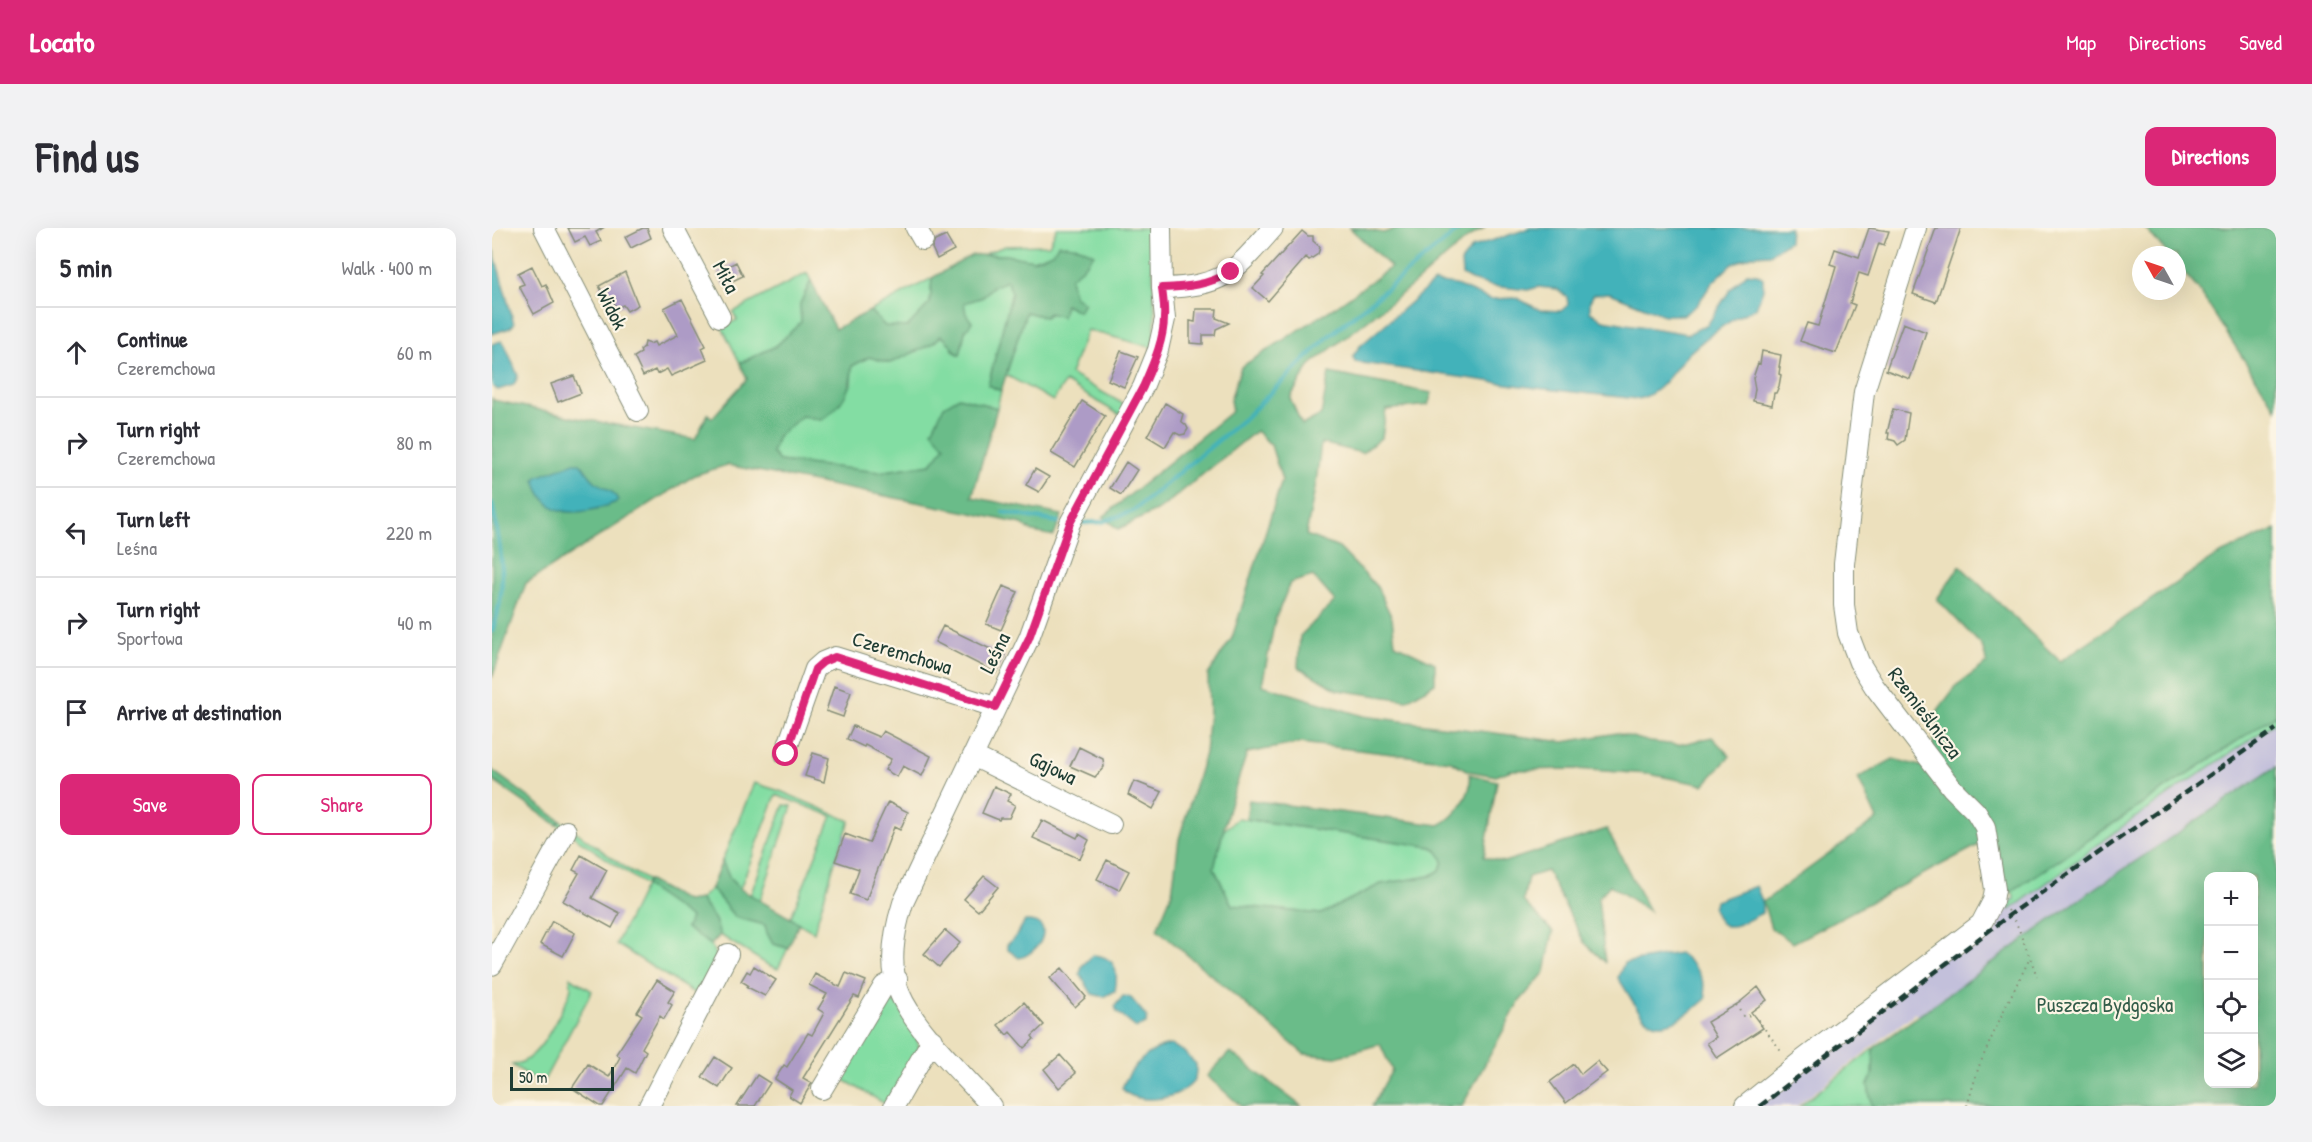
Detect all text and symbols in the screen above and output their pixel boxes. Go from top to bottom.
text: Locato [30,23,94,61]
text: Map [2066,28,2096,57]
text: Directions [2129,28,2206,57]
text: Saved [2239,28,2282,57]
button: Directions [2145,127,2276,186]
text: Find us [36,128,139,185]
north arrow [2132,246,2186,300]
text: 5 min [60,250,112,285]
text: Walk · 400 m [341,254,432,281]
street label: Miła [706,255,747,298]
route end [1217,258,1243,284]
street label: Widok [590,283,635,335]
text: Continue [117,324,188,354]
icon: ahead [60,336,93,369]
text: 60 m [397,339,432,366]
text: Czeremchowa [117,354,215,381]
text: Turn right [117,414,200,444]
icon: right [60,426,93,459]
text: 80 m [396,429,432,456]
text: Czeremchowa [117,444,215,471]
text: Turn left [117,504,190,534]
icon: left [60,516,93,549]
text: 220 m [386,519,432,546]
text: Leśna [117,534,157,561]
text: Turn right [117,594,200,624]
icon: right [60,606,93,639]
text: 40 m [397,609,432,636]
text: Sportowa [117,624,183,651]
street label: Czeremchowa [849,624,956,681]
street label: Leśna [972,628,1017,678]
street label: Rzemieślnicza [1881,661,1969,764]
icon: arrive [60,696,93,729]
text: Arrive at destination [117,697,282,727]
route start [772,740,798,766]
street label: Gajowa [1025,744,1082,791]
button: Save [60,774,240,835]
button: Share [252,774,432,835]
map controls [2204,872,2258,1088]
button: + [2204,872,2258,926]
button: − [2204,926,2258,980]
button: locate [2204,980,2258,1034]
park label: Puszcza Bydgoska [2037,990,2173,1019]
button: layers [2204,1034,2258,1088]
scale bar [510,1064,614,1092]
text: 50 m [519,1066,548,1088]

